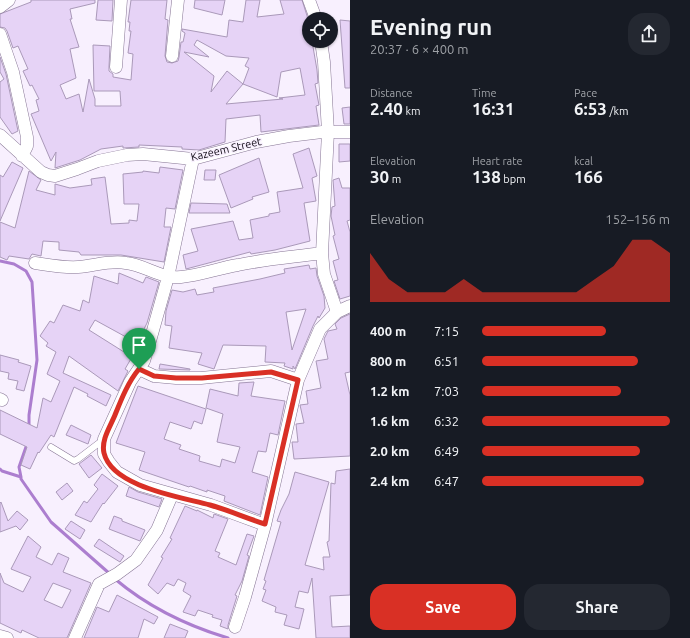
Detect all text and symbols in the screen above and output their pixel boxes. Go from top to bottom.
map controls [302,12,338,48]
button: locate [302,12,338,48]
button: share [628,13,670,55]
text: Evening run [370,14,492,39]
text: 20:37 · 6 × 400 m [370,42,469,56]
text: Distance [370,87,413,99]
text: Time [472,87,497,99]
text: Pace [574,87,597,99]
text: 2.40 [370,99,403,118]
text: 16:31 [472,99,515,118]
text: 6:53 [574,99,607,118]
text: km [403,105,421,117]
text: /km [607,105,629,117]
street label: Kazeem Street [189,135,263,163]
text: Elevation [370,155,416,167]
text: Heart rate [472,155,523,167]
text: kcal [574,155,593,167]
text: 30 [370,167,389,186]
text: 138 [472,167,501,186]
text: 166 [574,167,603,186]
text: m [389,173,401,185]
text: bpm [501,173,526,185]
text: Elevation [370,212,424,226]
text: 152–156 m [605,212,670,226]
text: 400 m [370,324,406,338]
text: 7:15 [434,324,459,338]
pin [122,328,156,369]
icon: arrive [128,334,150,356]
text: 800 m [370,354,406,368]
text: 6:51 [434,354,459,368]
text: 1.2 km [370,384,409,398]
text: 7:03 [434,384,459,398]
text: 1.6 km [370,414,409,428]
text: 6:32 [434,414,459,428]
text: 2.0 km [370,444,409,458]
text: 6:49 [434,444,459,458]
text: 2.4 km [370,474,409,488]
text: 6:47 [434,474,459,488]
button: Save [370,584,516,630]
button: Share [524,584,670,630]

